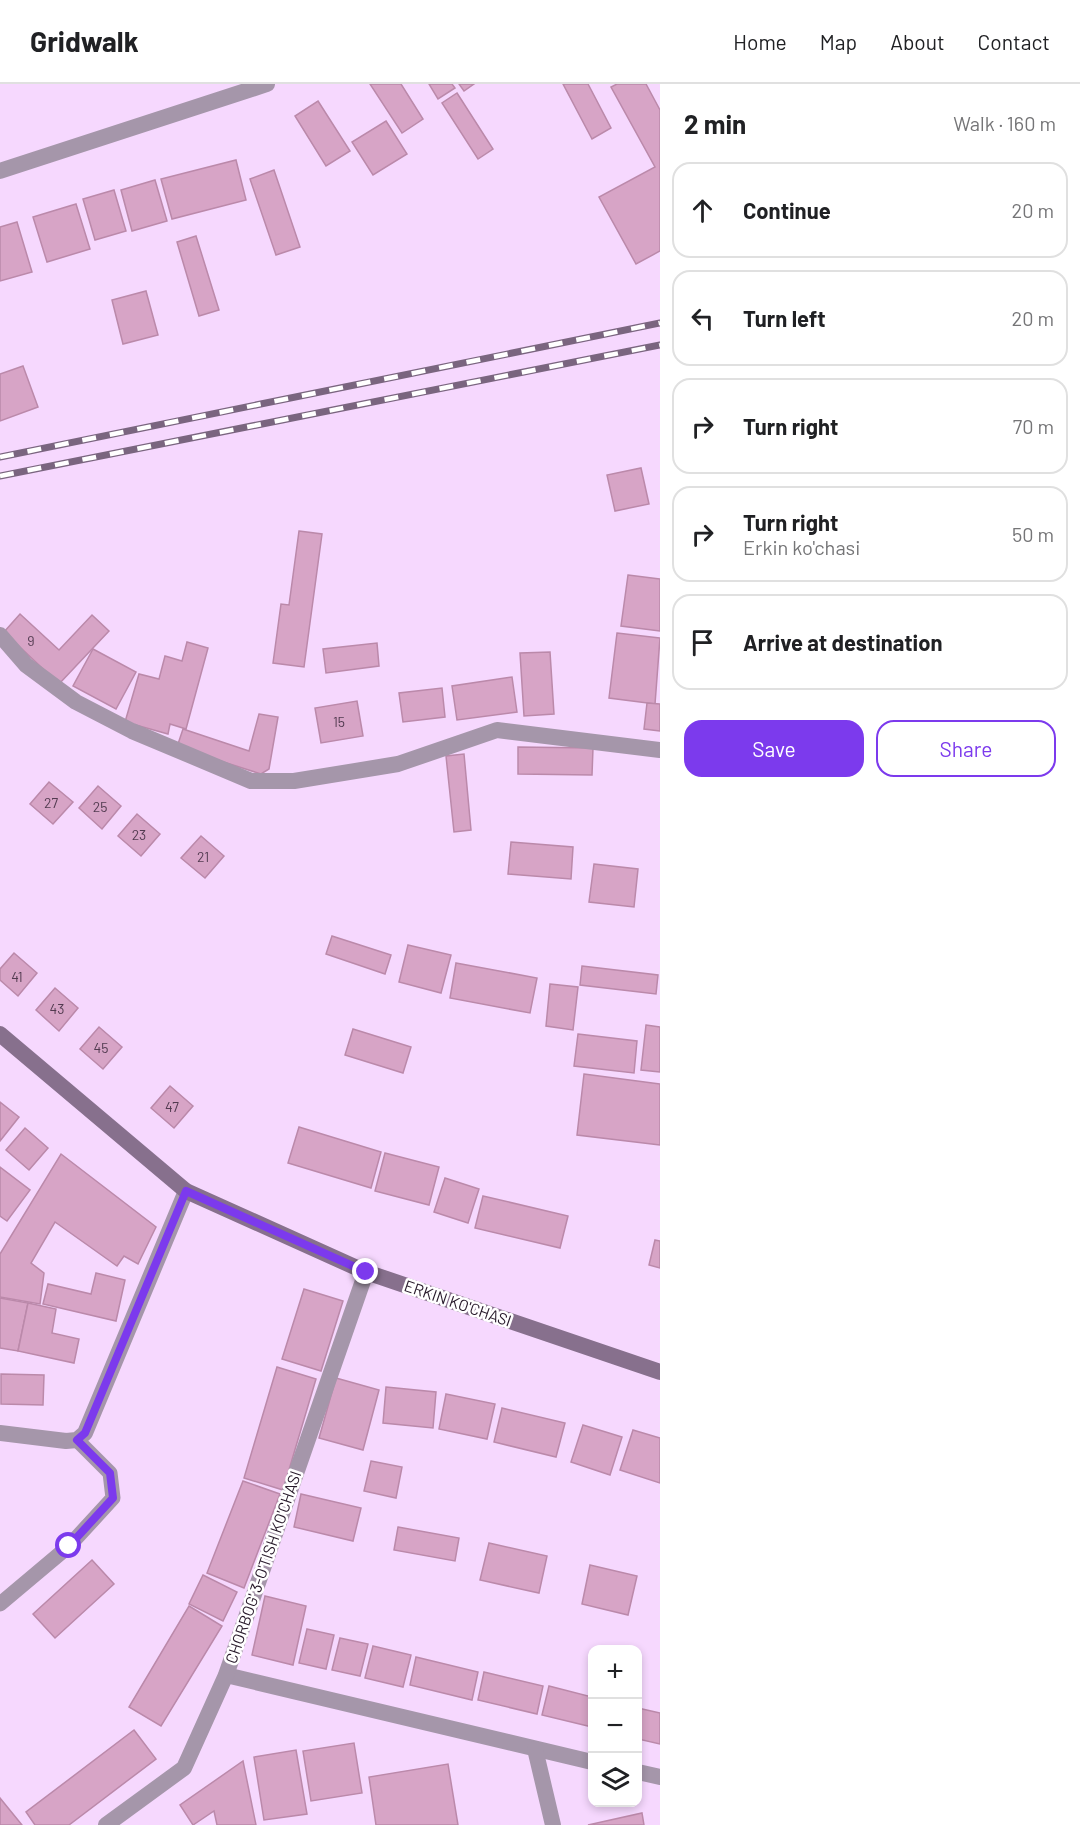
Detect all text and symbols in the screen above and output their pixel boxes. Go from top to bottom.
text: Gridwalk [30,24,139,58]
text: Home [733,29,787,54]
text: Map [820,29,857,54]
text: About [890,29,945,54]
text: Contact [978,29,1050,54]
text: 2 min [684,108,746,139]
text: Walk · 160 m [953,111,1056,135]
icon: ahead [686,194,719,227]
text: Continue [743,197,831,223]
text: 20 m [1011,198,1054,222]
icon: left [686,302,719,335]
text: Turn left [743,305,826,331]
text: 20 m [1011,306,1054,330]
icon: right [686,410,719,443]
text: Turn right [743,413,838,439]
text: 70 m [1013,414,1054,438]
text: Turn right [743,509,838,535]
icon: right [686,518,719,551]
text: 50 m [1012,522,1054,546]
text: Erkin ko'chasi [743,535,860,559]
icon: arrive [686,626,719,659]
text: Arrive at destination [743,629,942,655]
house number: 9 [27,632,35,649]
house number: 15 [333,713,345,730]
button: Save [684,720,864,777]
button: Share [876,720,1056,777]
house number: 27 [44,794,58,811]
house number: 25 [93,798,107,815]
house number: 23 [132,826,146,843]
house number: 21 [197,848,209,865]
house number: 41 [11,968,23,985]
house number: 43 [50,1000,64,1017]
house number: 45 [94,1039,108,1056]
house number: 47 [165,1098,179,1115]
route end [352,1258,378,1284]
street label: ERKIN KO'CHASI [402,1275,514,1330]
street label: CHORBOG' 3-O'TISH KO'CHASI [221,1468,304,1666]
route start [55,1532,81,1558]
map controls [588,1645,642,1807]
button: + [588,1645,642,1699]
button: − [588,1699,642,1753]
button: layers [588,1753,642,1807]

